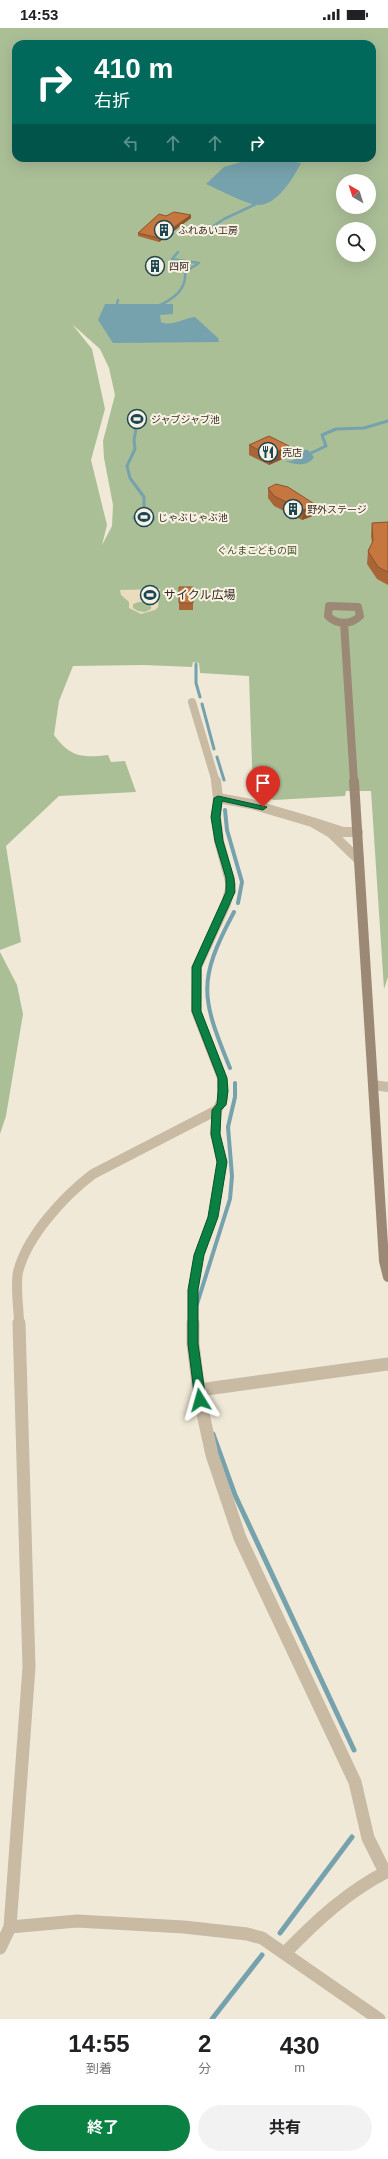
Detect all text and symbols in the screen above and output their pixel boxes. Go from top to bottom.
text: 14:53 [20,6,58,23]
text: 410 m [94,53,173,84]
icon: right [28,56,80,108]
text: 右折 [94,91,130,111]
icon: left [120,132,142,154]
icon: ahead [162,132,184,154]
icon: ahead [204,132,226,154]
icon: right [246,132,268,154]
north arrow [336,174,376,214]
map controls [336,174,376,262]
building icon: ふれあい工房 [153,219,175,241]
button: search [336,222,376,262]
place label: ふれあい工房 [178,225,238,236]
building icon: 四阿 [144,255,166,277]
place label: 四阿 [169,261,189,272]
sports icon: ジャブジャブ池 [126,408,148,430]
place label: ジャブジャブ池 [151,414,220,425]
restaurant icon: 売店 [257,441,279,463]
place label: 売店 [282,447,302,458]
building icon: 野外ステージ [282,498,304,520]
place label: 野外ステージ [307,504,367,515]
sports icon: じゃぶじゃぶ池 [133,506,155,528]
place label: じゃぶじゃぶ池 [158,512,228,523]
park label: ぐんまこどもの国 [217,545,297,556]
sports icon: サイクル広場 [139,584,161,606]
place label: サイクル広場 [164,588,235,602]
pin [246,766,280,807]
icon: arrive [252,772,274,794]
position arrow [179,1379,221,1421]
text: 14:55 [68,2030,130,2057]
text: 2 [198,2030,211,2057]
text: 430 [280,2032,320,2059]
text: m [294,2060,305,2075]
text: 到着 [86,2061,112,2076]
text: 分 [198,2061,211,2076]
button: 終了 [16,2105,190,2151]
button: 共有 [198,2105,372,2151]

